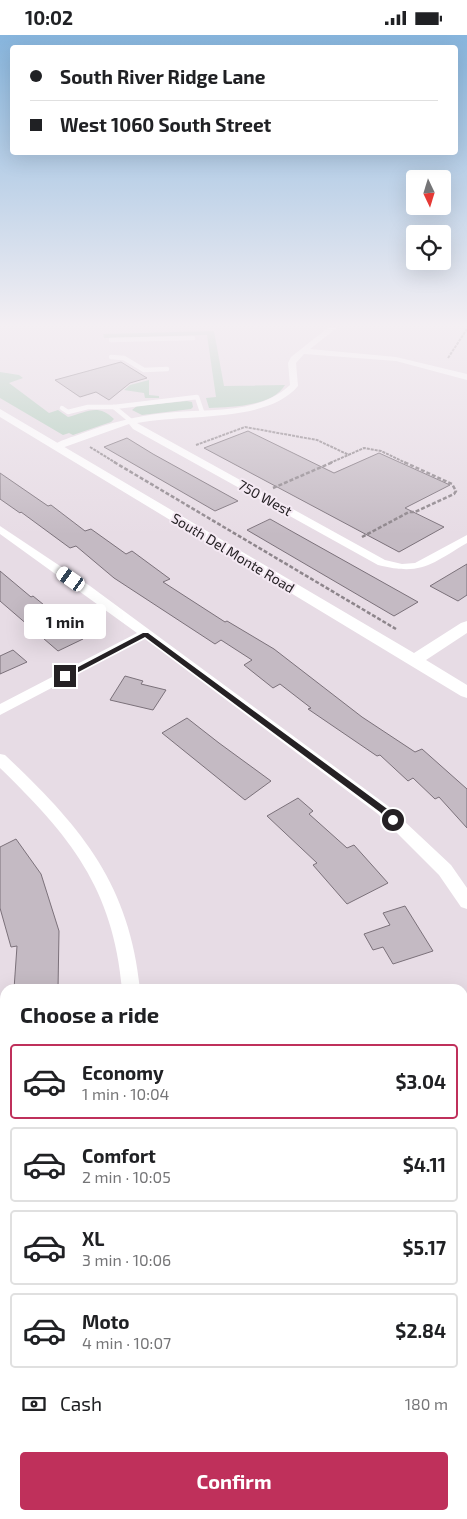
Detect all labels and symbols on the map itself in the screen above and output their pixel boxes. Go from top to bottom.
north arrow [406,170,451,215]
street label: 750 West [235,476,295,519]
street label: South Del Monte Road [169,509,298,596]
car [54,564,87,594]
callout: 1 min [24,603,106,639]
route end [54,665,76,687]
route start [382,809,404,831]

